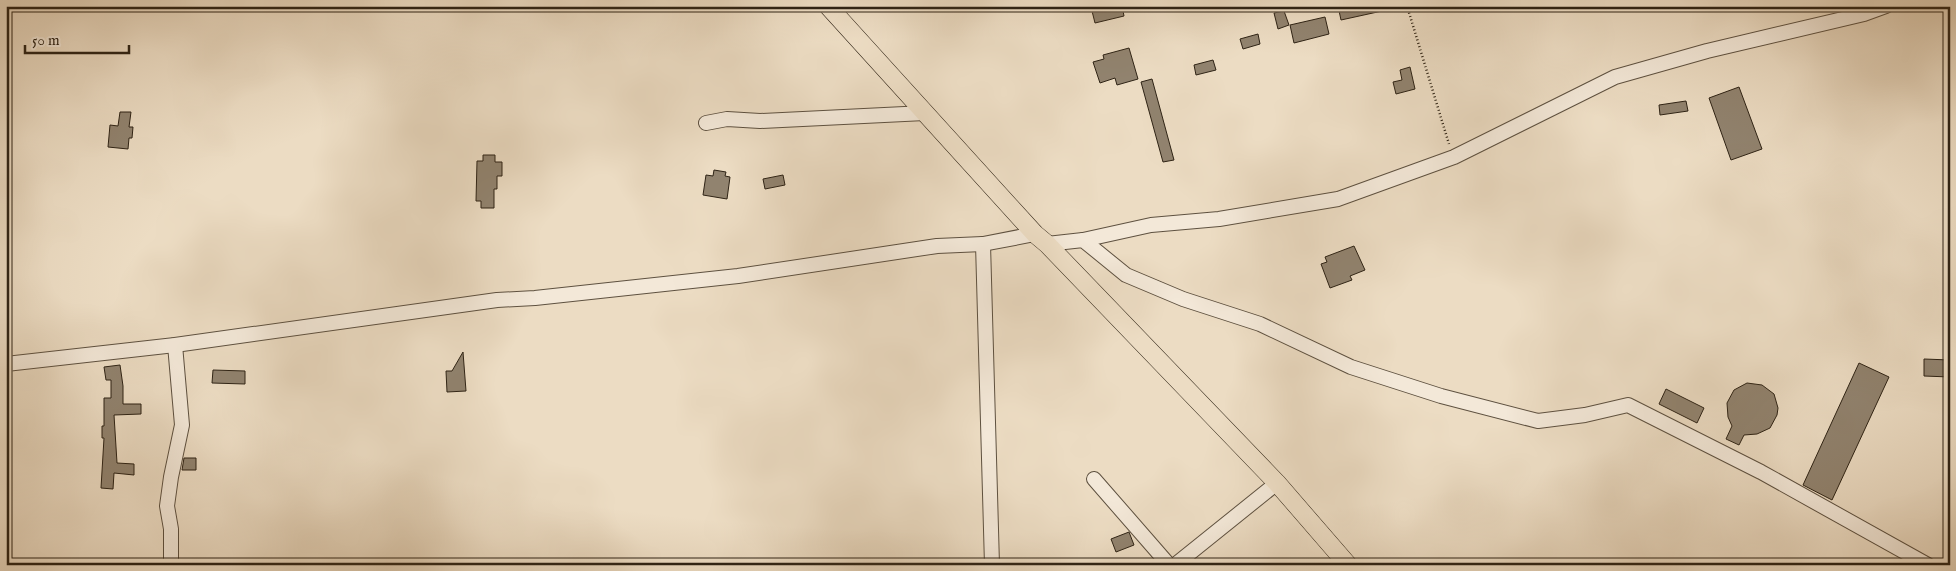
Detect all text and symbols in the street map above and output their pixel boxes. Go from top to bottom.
scale bar [25,22,129,54]
text: 50 m [32,31,60,50]

